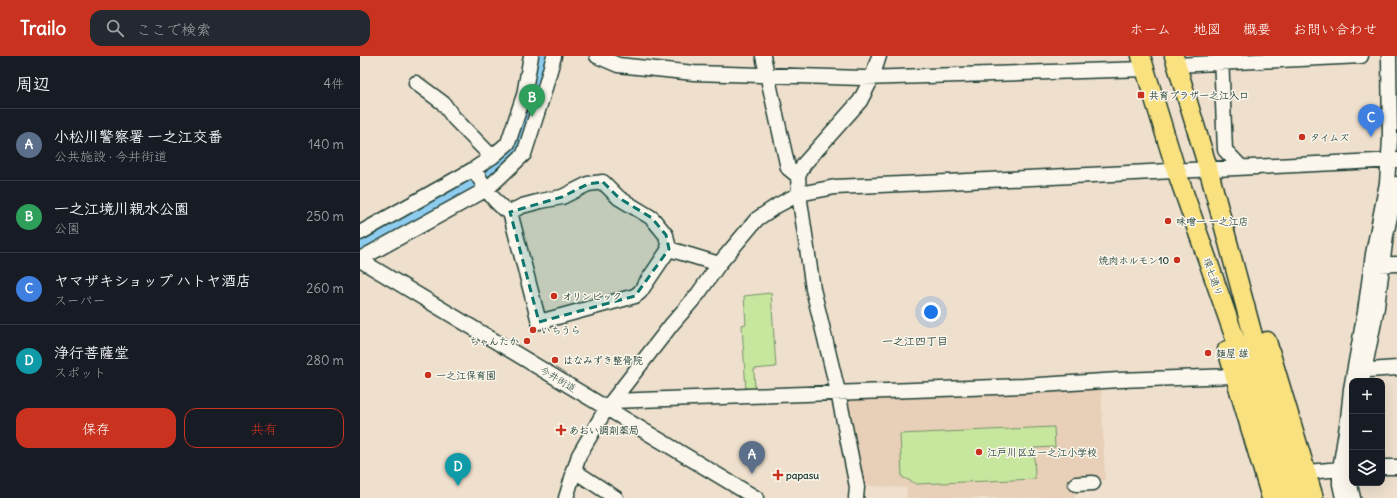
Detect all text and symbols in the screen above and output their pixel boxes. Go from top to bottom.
search box [90,10,370,46]
text: Trailo [20,16,66,40]
icon: search [104,17,126,39]
text: ここで検索 [136,20,211,39]
text: ホーム [1130,20,1171,38]
text: 地図 [1193,20,1221,38]
text: 概要 [1243,20,1271,38]
text: お問い合わせ [1293,20,1377,38]
text: 周辺 [16,73,50,95]
text: 4件 [323,75,344,92]
pin: B [519,84,545,117]
place label: 共育プラザ一之江入口 [1149,89,1249,102]
marker: 共育プラザ一之江入口 [1136,90,1146,100]
pin: C [1358,104,1384,137]
text: 小松川警察署 一之江交番 [54,127,223,146]
place label: タイムズ [1310,131,1349,144]
marker: タイムズ [1297,132,1307,142]
text: A [25,136,33,153]
text: 140 m [308,136,344,153]
text: 公共施設 · 今井街道 [54,148,167,165]
text: 一之江境川親水公園 [54,199,189,218]
text: B [25,208,33,225]
text: 250 m [306,208,344,225]
place label: 味噌一 一之江店 [1176,215,1248,228]
marker: 味噌一 一之江店 [1163,216,1173,226]
text: 公園 [54,220,80,237]
place label: 焼肉ホルモン10 [1098,254,1169,267]
marker: 焼肉ホルモン10 [1172,255,1182,265]
street label: 環七通り [1200,256,1226,298]
text: ヤマザキショップ ハトヤ酒店 [54,271,251,290]
text: C [25,280,33,297]
text: 260 m [306,280,344,297]
place label: オリンピック [562,290,622,303]
marker: オリンピック [549,291,559,301]
text: スーパー [54,292,105,309]
your location [921,302,941,322]
place label: いちうら [541,324,581,337]
marker: いちうら [528,325,538,335]
district label: 一之江四丁目 [882,334,948,348]
place label: ちゃんたか [469,335,519,348]
marker: ちゃんたか [522,336,532,346]
text: 浄行菩薩堂 [54,343,129,362]
place label: 麺屋 雄 [1216,347,1248,360]
marker: 麺屋 雄 [1203,348,1213,358]
text: D [24,352,34,369]
text: 280 m [306,352,344,369]
place label: はなみずき整骨院 [563,354,643,367]
marker: はなみずき整骨院 [550,355,560,365]
street label: 今井街道 [538,363,578,395]
text: スポット [54,364,106,381]
place label: 一之江保育園 [436,369,496,382]
marker: 一之江保育園 [423,370,433,380]
map controls [1349,378,1385,486]
button: + [1349,378,1385,414]
button: 保存 [16,408,176,448]
button: 共有 [184,408,344,448]
button: − [1349,414,1385,450]
place label: あおい調剤薬局 [569,424,639,437]
marker: あおい調剤薬局 [556,425,566,435]
pin: A [739,441,765,474]
place label: 江戸川区立一之江小学校 [987,446,1097,459]
marker: 江戸川区立一之江小学校 [974,447,984,457]
button: layers [1349,450,1385,486]
pin: D [445,453,471,486]
place label: papasu [786,469,819,482]
marker: papasu [773,470,783,480]

